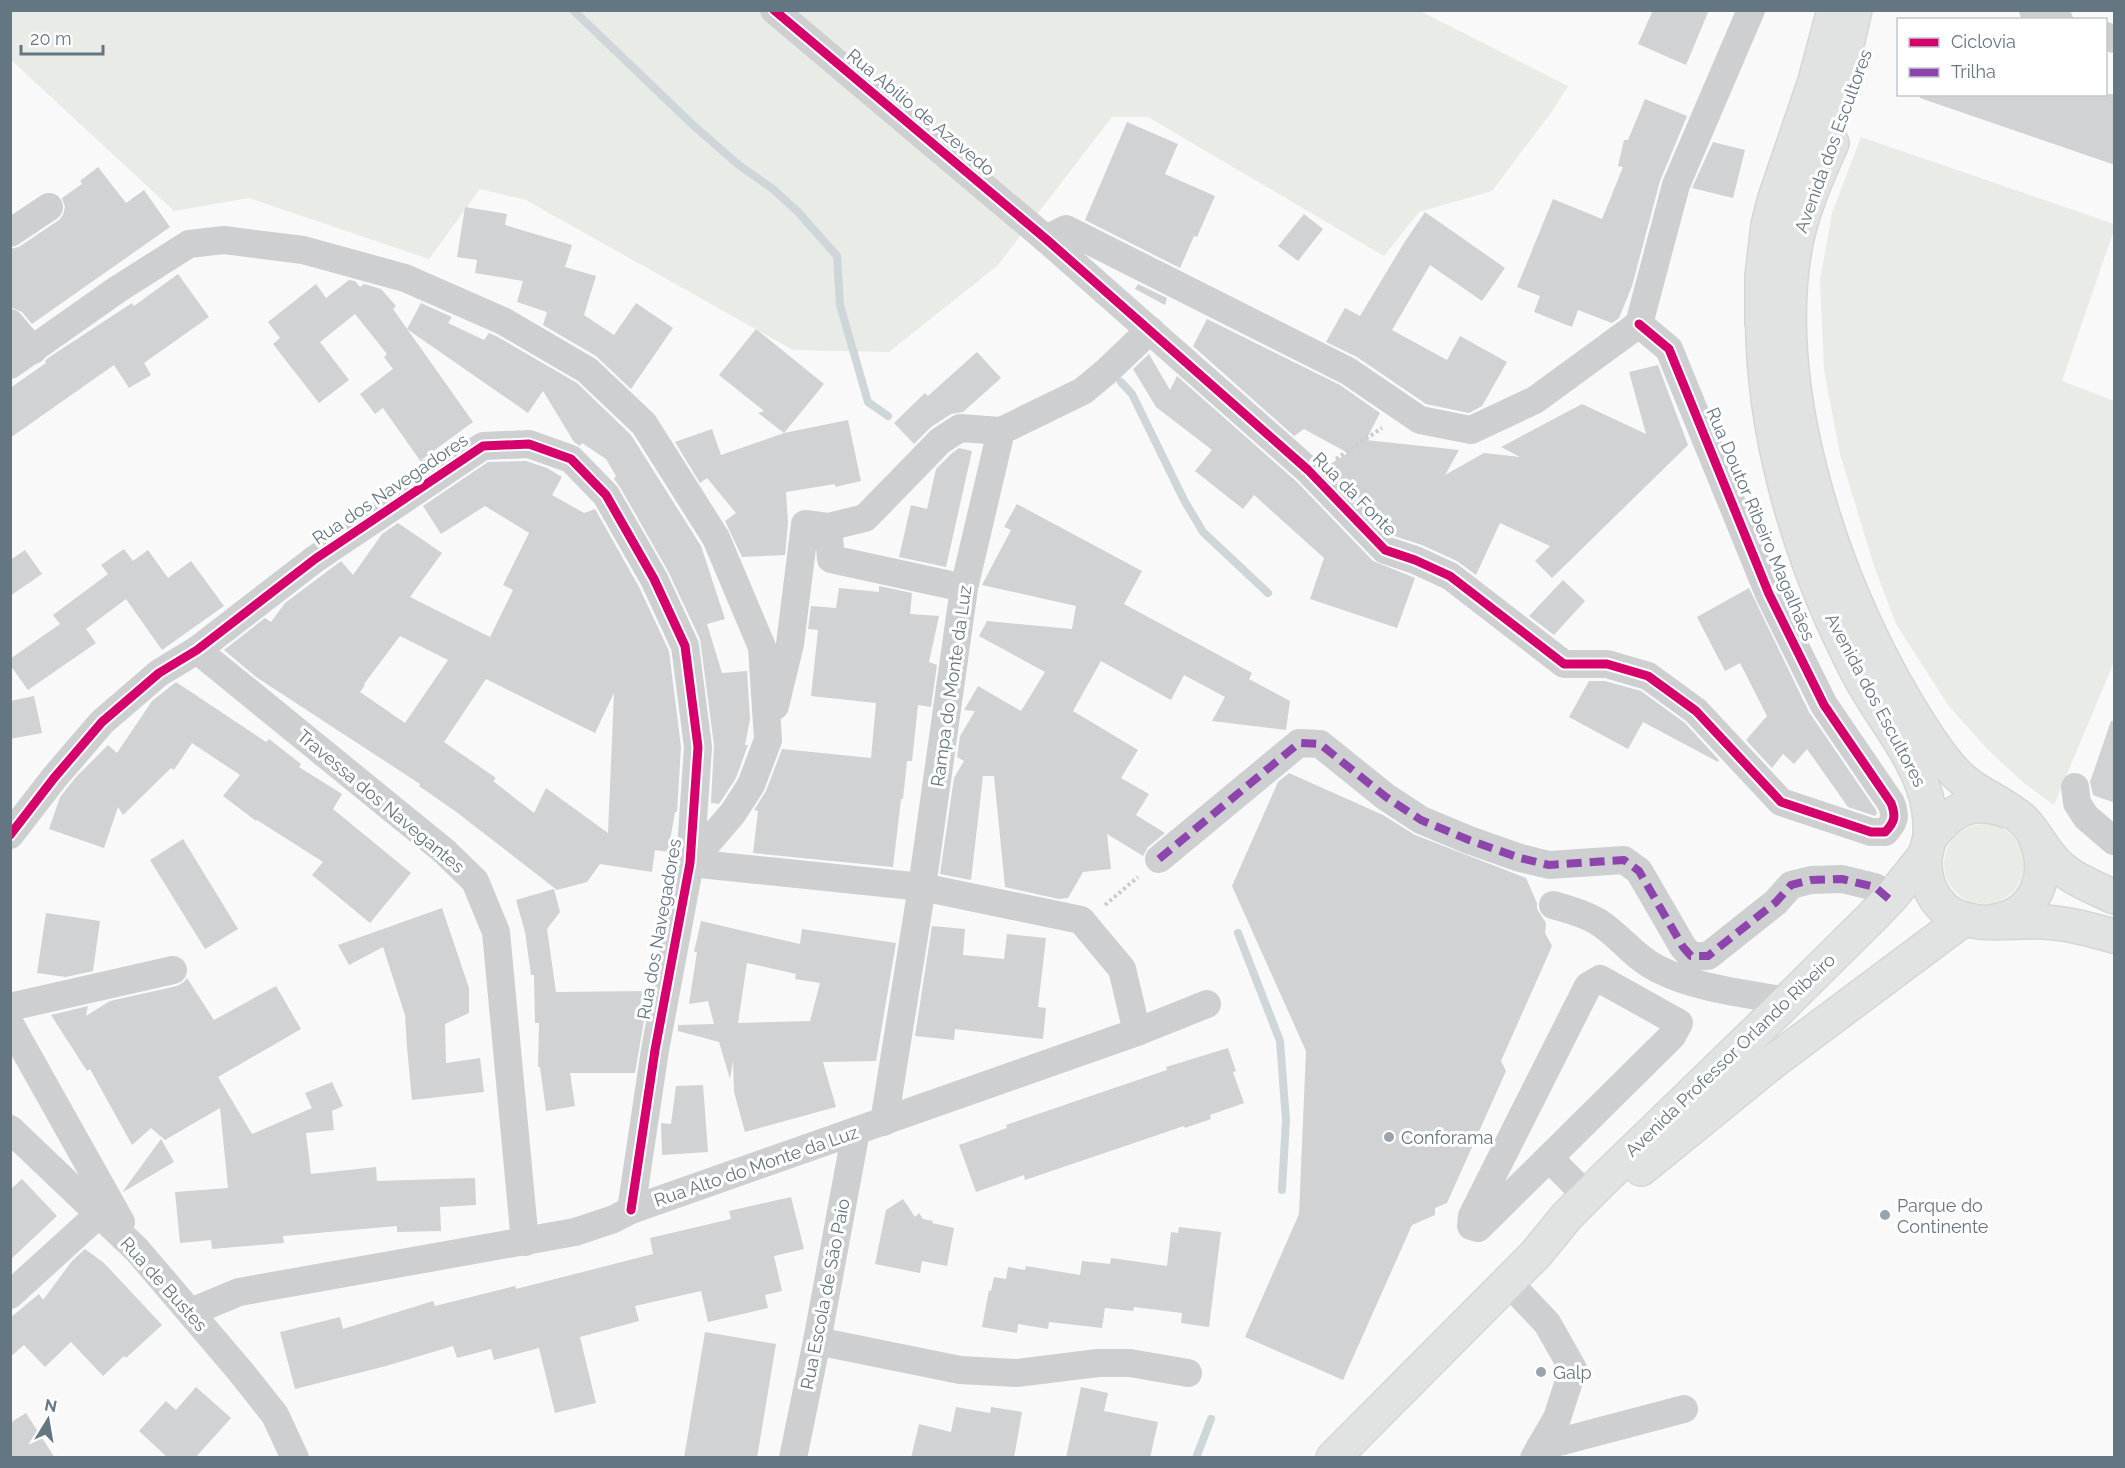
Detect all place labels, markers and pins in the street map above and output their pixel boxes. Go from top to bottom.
place label: Conforama [1401,1127,1493,1148]
marker: Conforama [1382,1130,1396,1144]
place label: Parque do Continente [1897,1195,1989,1237]
marker: Parque do Continente [1878,1208,1892,1222]
place label: Galp [1553,1362,1592,1383]
marker: Galp [1534,1365,1548,1379]

